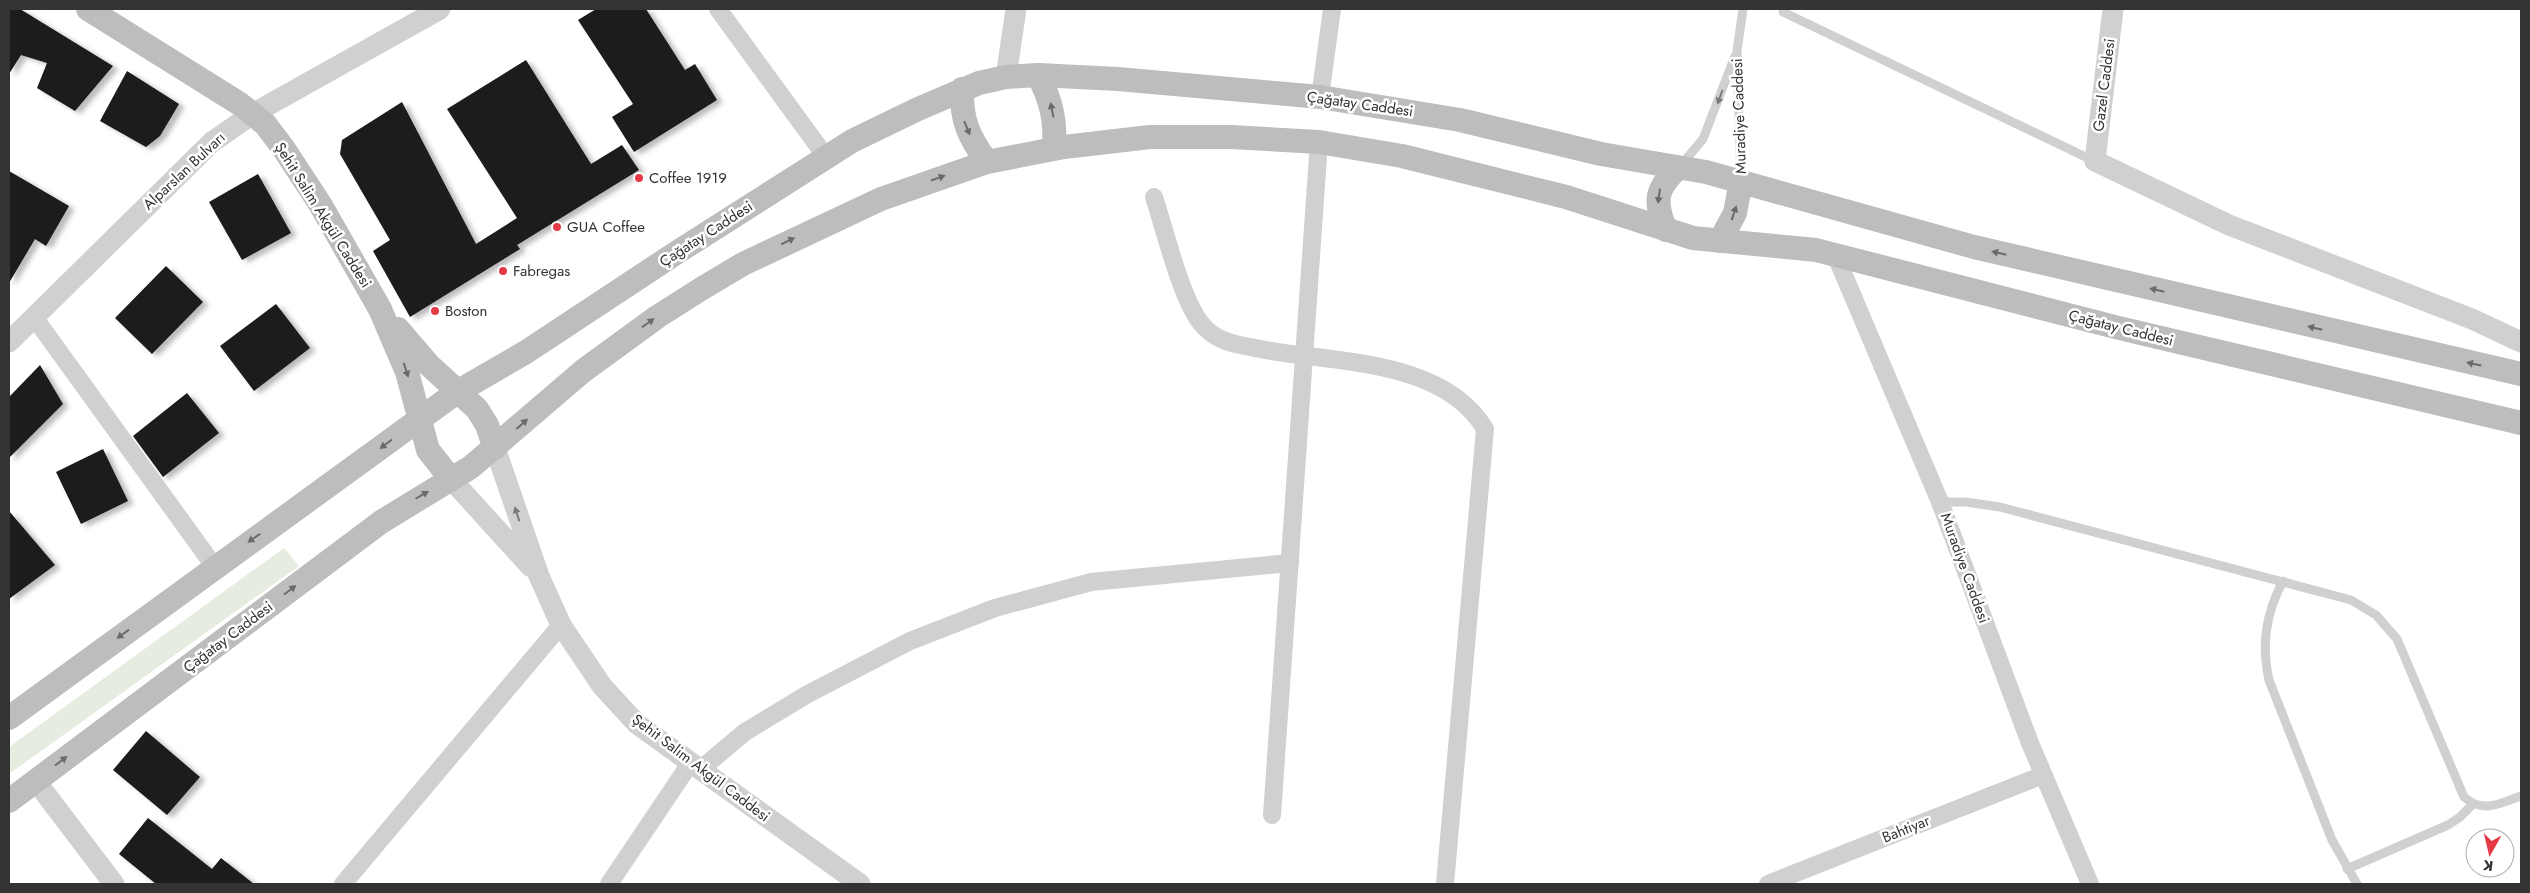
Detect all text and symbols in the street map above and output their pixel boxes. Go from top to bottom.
street label: Gazel Caddesi [2087,37,2121,133]
street label: Muradiye Caddesi [1726,58,1752,174]
street label: Çağatay Caddesi [1305,86,1415,122]
one-way arrow [1716,90,1724,105]
one-way arrow [1048,102,1056,118]
one-way arrow [964,121,972,135]
street label: Alparslan Bulvarı [138,127,230,215]
street label: Şehit Salim Akgül Caddesi [269,138,377,292]
place label: Coffee 1919 [649,167,727,189]
marker: Coffee 1919 [633,172,645,184]
one-way arrow [931,174,946,182]
one-way arrow [1655,189,1663,205]
street label: Çağatay Caddesi [655,196,757,272]
one-way arrow [1731,205,1739,220]
place label: GUA Coffee [567,216,645,238]
marker: GUA Coffee [551,221,563,233]
one-way arrow [781,237,796,245]
one-way arrow [1991,249,2006,257]
place label: Fabregas [513,260,570,282]
marker: Fabregas [497,265,509,277]
one-way arrow [2149,286,2165,294]
place label: Boston [445,300,487,322]
street label: Çağatay Caddesi [2066,304,2176,352]
marker: Boston [429,305,441,317]
one-way arrow [641,318,655,328]
one-way arrow [2308,324,2323,332]
one-way arrow [2466,360,2481,368]
one-way arrow [403,362,410,377]
one-way arrow [515,419,528,430]
one-way arrow [379,439,393,449]
one-way arrow [415,491,428,500]
one-way arrow [513,506,520,521]
street label: Muradiye Caddesi [1935,510,1995,626]
one-way arrow [248,533,261,544]
one-way arrow [283,585,297,595]
street label: Çağatay Caddesi [179,596,277,678]
one-way arrow [116,629,130,639]
street label: Şehit Salim Akgül Caddesi [627,709,775,827]
one-way arrow [54,756,68,766]
street label: Bahtiyar [1879,809,1934,849]
north arrow [2465,828,2515,878]
text: K [2482,855,2494,876]

